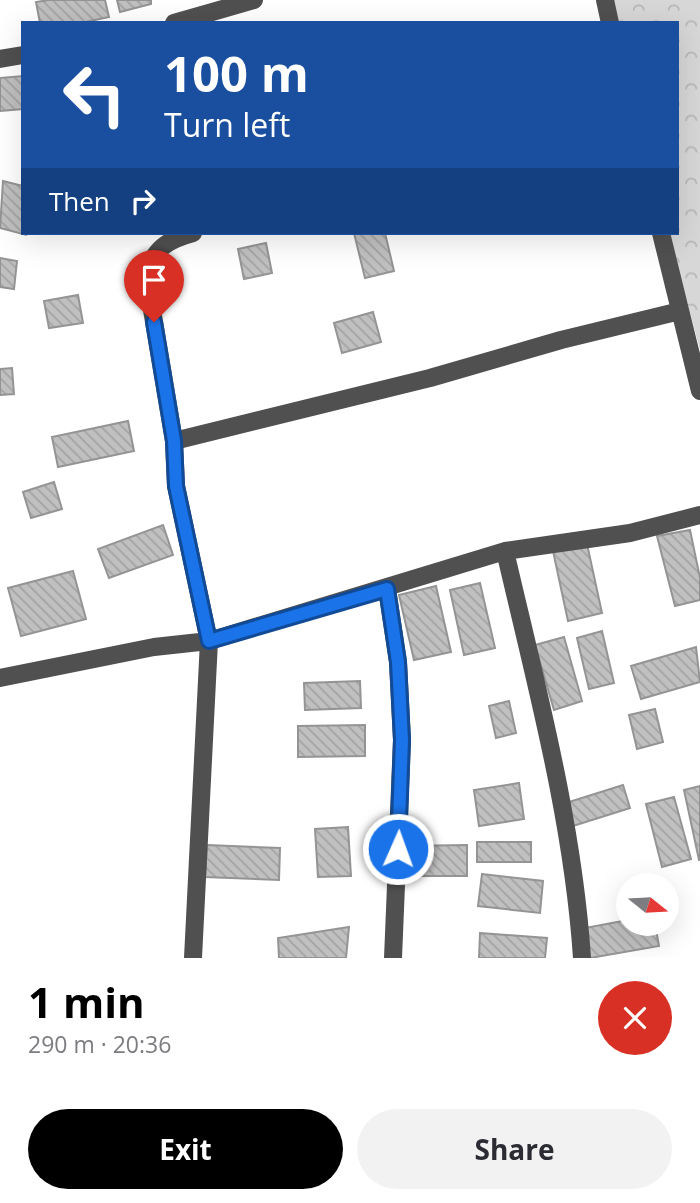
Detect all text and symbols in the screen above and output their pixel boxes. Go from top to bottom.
text: 100 m [164,40,309,106]
icon: left [49,49,140,140]
text: Turn left [164,103,290,146]
icon: right [124,182,162,220]
text: Then [49,183,110,219]
pin [124,250,184,322]
icon: arrive [135,261,173,299]
position arrow [361,812,435,886]
north arrow [616,873,679,936]
map controls [616,873,679,936]
text: 1 min [28,973,145,1030]
button: close [598,981,672,1055]
text: 290 m · 20:36 [28,1028,171,1060]
button: Exit [28,1109,343,1189]
button: Share [357,1109,672,1189]

